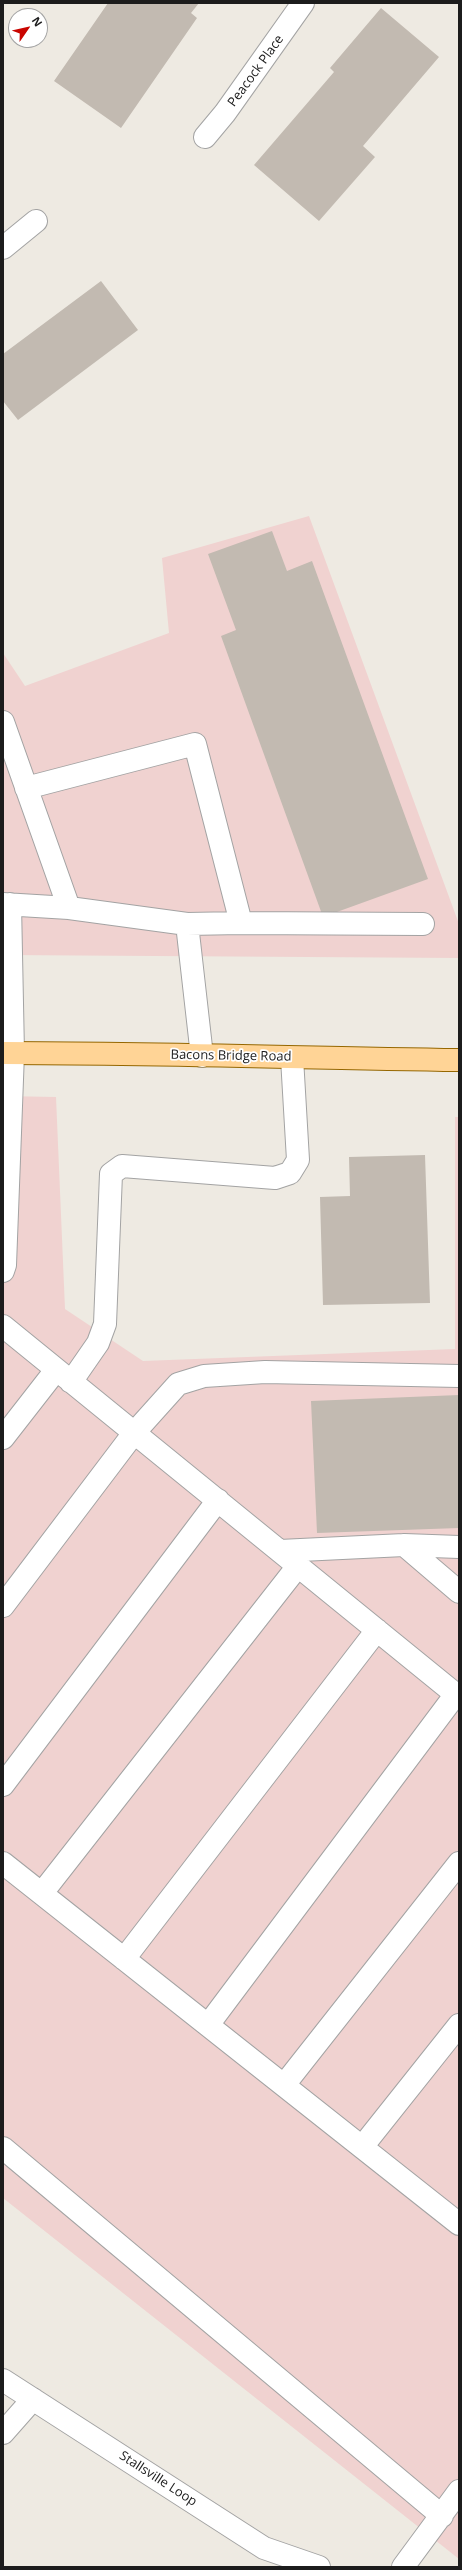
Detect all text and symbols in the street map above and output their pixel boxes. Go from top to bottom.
north arrow [8,8,48,48]
text: N [29,14,46,29]
street label: Peacock Place [225,32,287,110]
street label: Bacons Bridge Road [170,1047,292,1065]
street label: Stallsville Loop [116,2448,200,2510]

